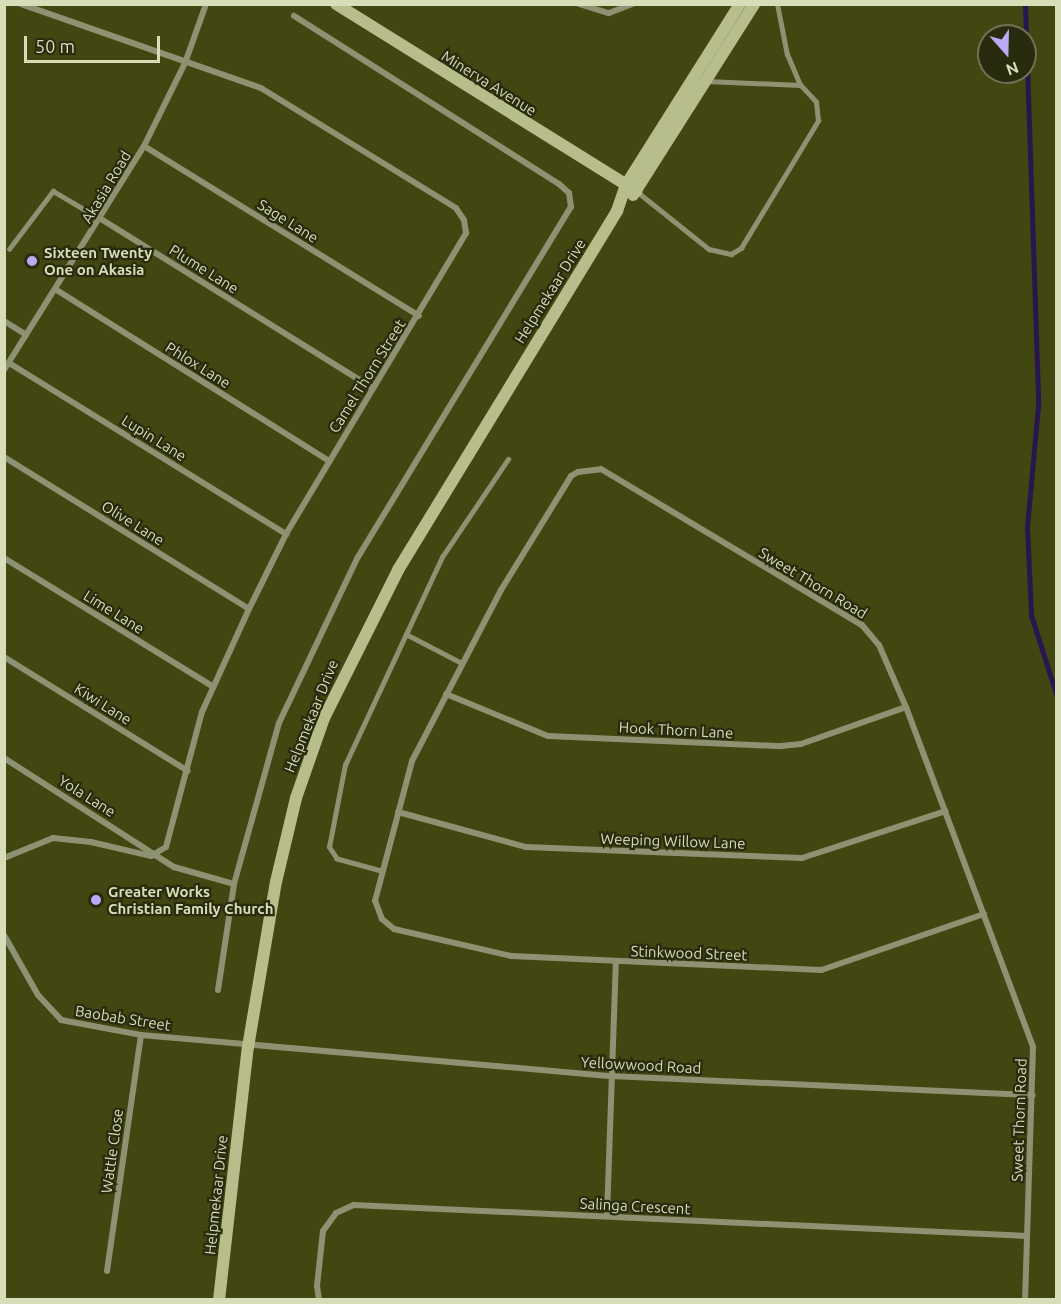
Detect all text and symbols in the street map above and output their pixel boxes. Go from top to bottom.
scale bar [27,24,164,62]
north arrow [977,24,1037,84]
text: 50 m [35,36,75,56]
street label: Minerva Avenue [438,47,540,119]
text: N [1004,59,1021,80]
street label: Akasia Road [77,148,135,226]
street label: Sage Lane [254,195,322,247]
street label: Helpmekaar Drive [511,235,589,347]
street label: Plume Lane [166,241,242,297]
place label: Sixteen Twenty One on Akasia [44,243,152,278]
marker: Sixteen Twenty One on Akasia [25,254,39,268]
street label: Camel Thorn Street [325,316,409,436]
street label: Phlox Lane [162,338,234,392]
street label: Lupin Lane [118,411,190,465]
street label: Olive Lane [98,497,168,549]
street label: Sweet Thorn Road [756,544,870,622]
street label: Lime Lane [80,586,148,638]
street label: Helpmekaar Drive [280,657,342,775]
street label: Kiwi Lane [71,679,135,729]
street label: Hook Thorn Lane [618,718,734,742]
street label: Yola Lane [55,771,119,821]
street label: Weeping Willow Lane [600,829,746,853]
place label: Greater Works Christian Family Church [108,882,273,917]
marker: Greater Works Christian Family Church [89,893,103,907]
street label: Stinkwood Street [630,942,748,964]
street label: Baobab Street [74,1002,172,1034]
street label: Yellowwood Road [580,1053,702,1077]
street label: Sweet Thorn Road [1008,1058,1030,1182]
street label: Wattle Close [97,1107,127,1195]
street label: Helpmekaar Drive [201,1134,231,1256]
street label: Salinga Crescent [579,1194,691,1218]

